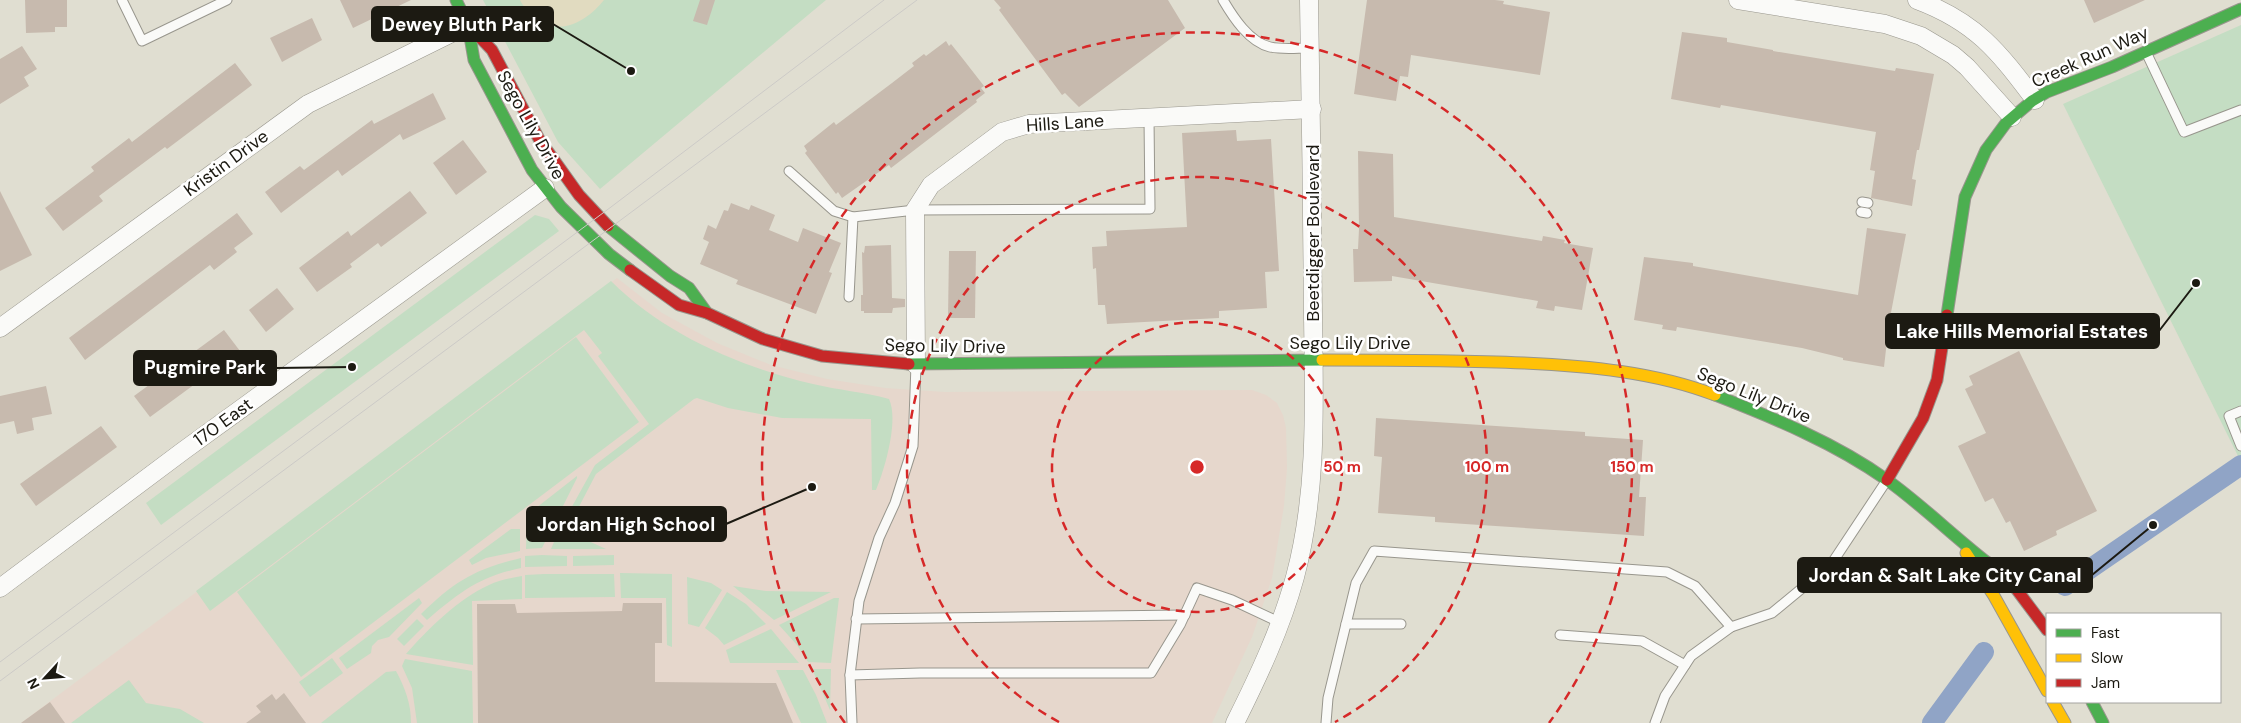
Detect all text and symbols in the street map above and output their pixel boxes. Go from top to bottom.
callout: Dewey Bluth Park [372,7,553,41]
text: Dewey Bluth Park [382,12,542,37]
street label: Creek Run Way [2028,20,2152,94]
street label: Sego Lily Drive [491,66,571,184]
street label: Hills Lane [1025,108,1105,138]
street label: Kristin Drive [179,124,273,202]
street label: Beetdigger Boulevard [1301,145,1325,321]
callout: Lake Hills Memorial Estates [1886,314,2159,348]
text: Lake Hills Memorial Estates [1896,319,2148,344]
street label: Sego Lily Drive [1290,331,1411,355]
street label: Sego Lily Drive [884,333,1006,359]
callout: Pugmire Park [134,351,276,385]
text: Pugmire Park [144,355,266,380]
street label: Sego Lily Drive [1693,361,1815,429]
street label: 170 East [189,392,257,452]
text: 50 m [1323,457,1361,477]
text: 100 m [1465,457,1509,477]
text: 150 m [1611,457,1654,477]
centre of rings [1188,458,1206,476]
callout: Jordan High School [527,507,726,541]
text: Jordan High School [537,512,715,537]
callout: Jordan & Salt Lake City Canal [1798,558,2092,592]
text: Jordan & Salt Lake City Canal [1808,563,2082,588]
legend [2046,613,2221,703]
text: Fast [2091,623,2120,643]
text: Slow [2091,648,2124,668]
north arrow [20,653,70,703]
text: Jam [2091,673,2120,693]
text: N [23,675,44,692]

